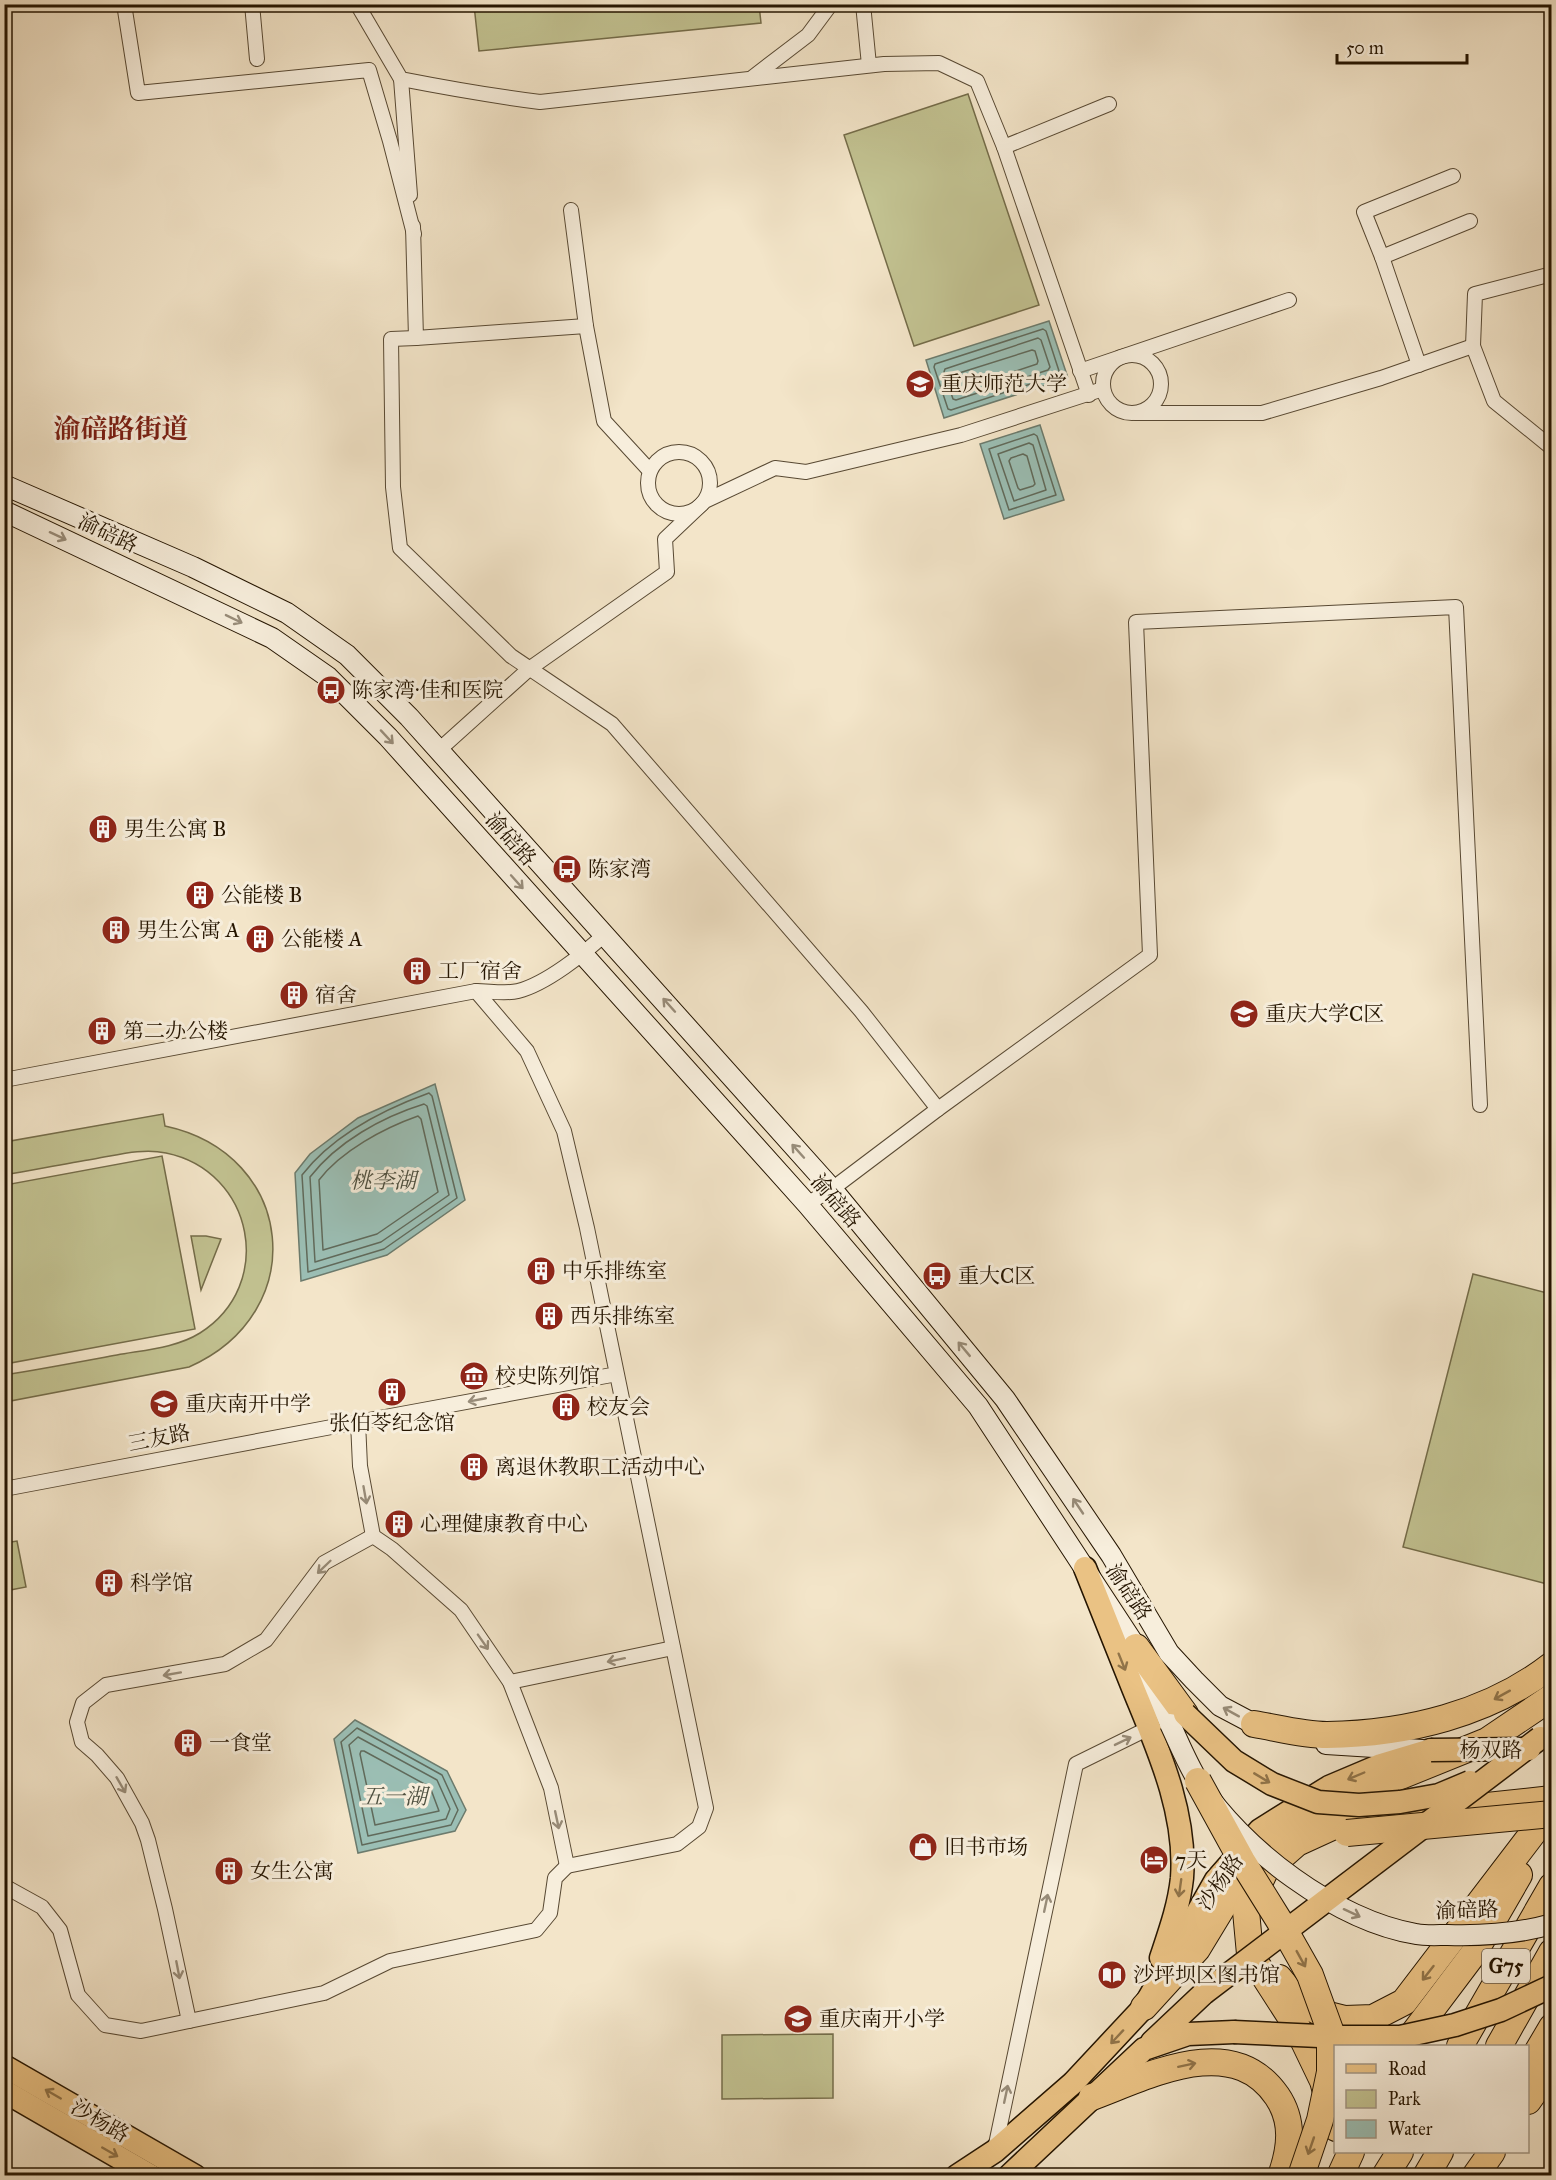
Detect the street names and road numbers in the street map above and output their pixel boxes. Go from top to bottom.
street label: 渝碚路 [74,508,142,558]
street label: 渝碚路 [480,807,542,871]
street label: 渝碚路 [806,1169,866,1233]
street label: 三友路 [126,1419,192,1457]
street label: 渝碚路 [1101,1559,1157,1625]
street label: 杨双路 [1460,1737,1523,1763]
street label: 沙杨路 [1191,1849,1249,1915]
street label: 渝碚路 [1435,1896,1499,1924]
road number: G75 [1482,1949,1530,1983]
street label: 沙杨路 [66,2094,134,2148]

